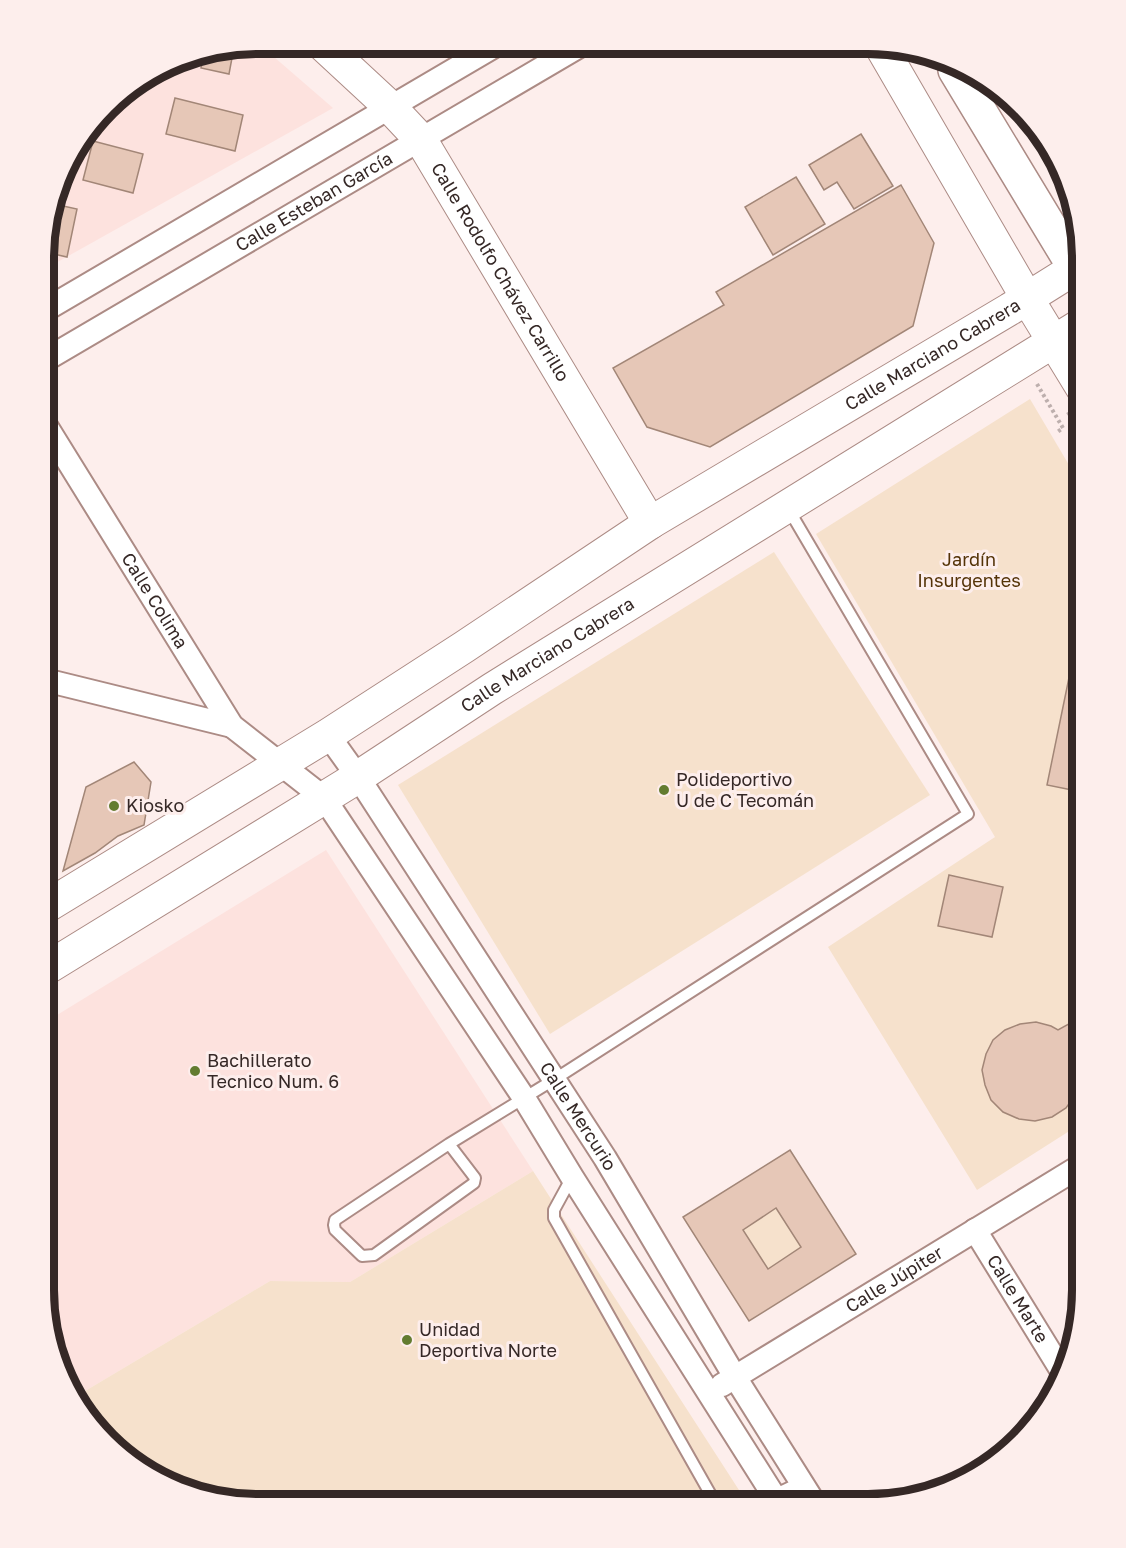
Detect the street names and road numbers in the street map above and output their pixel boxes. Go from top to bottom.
street label: Calle Esteban García [231,146,396,256]
street label: Calle Rodolfo Chávez Carrillo [427,158,575,385]
street label: Calle Marciano Cabrera [841,293,1024,415]
street label: Calle Colima [117,548,193,652]
street label: Calle Marciano Cabrera [456,592,638,717]
street label: Calle Mercurio [536,1057,622,1174]
street label: Calle Júpiter [841,1241,947,1317]
street label: Calle Marte [983,1250,1054,1347]

